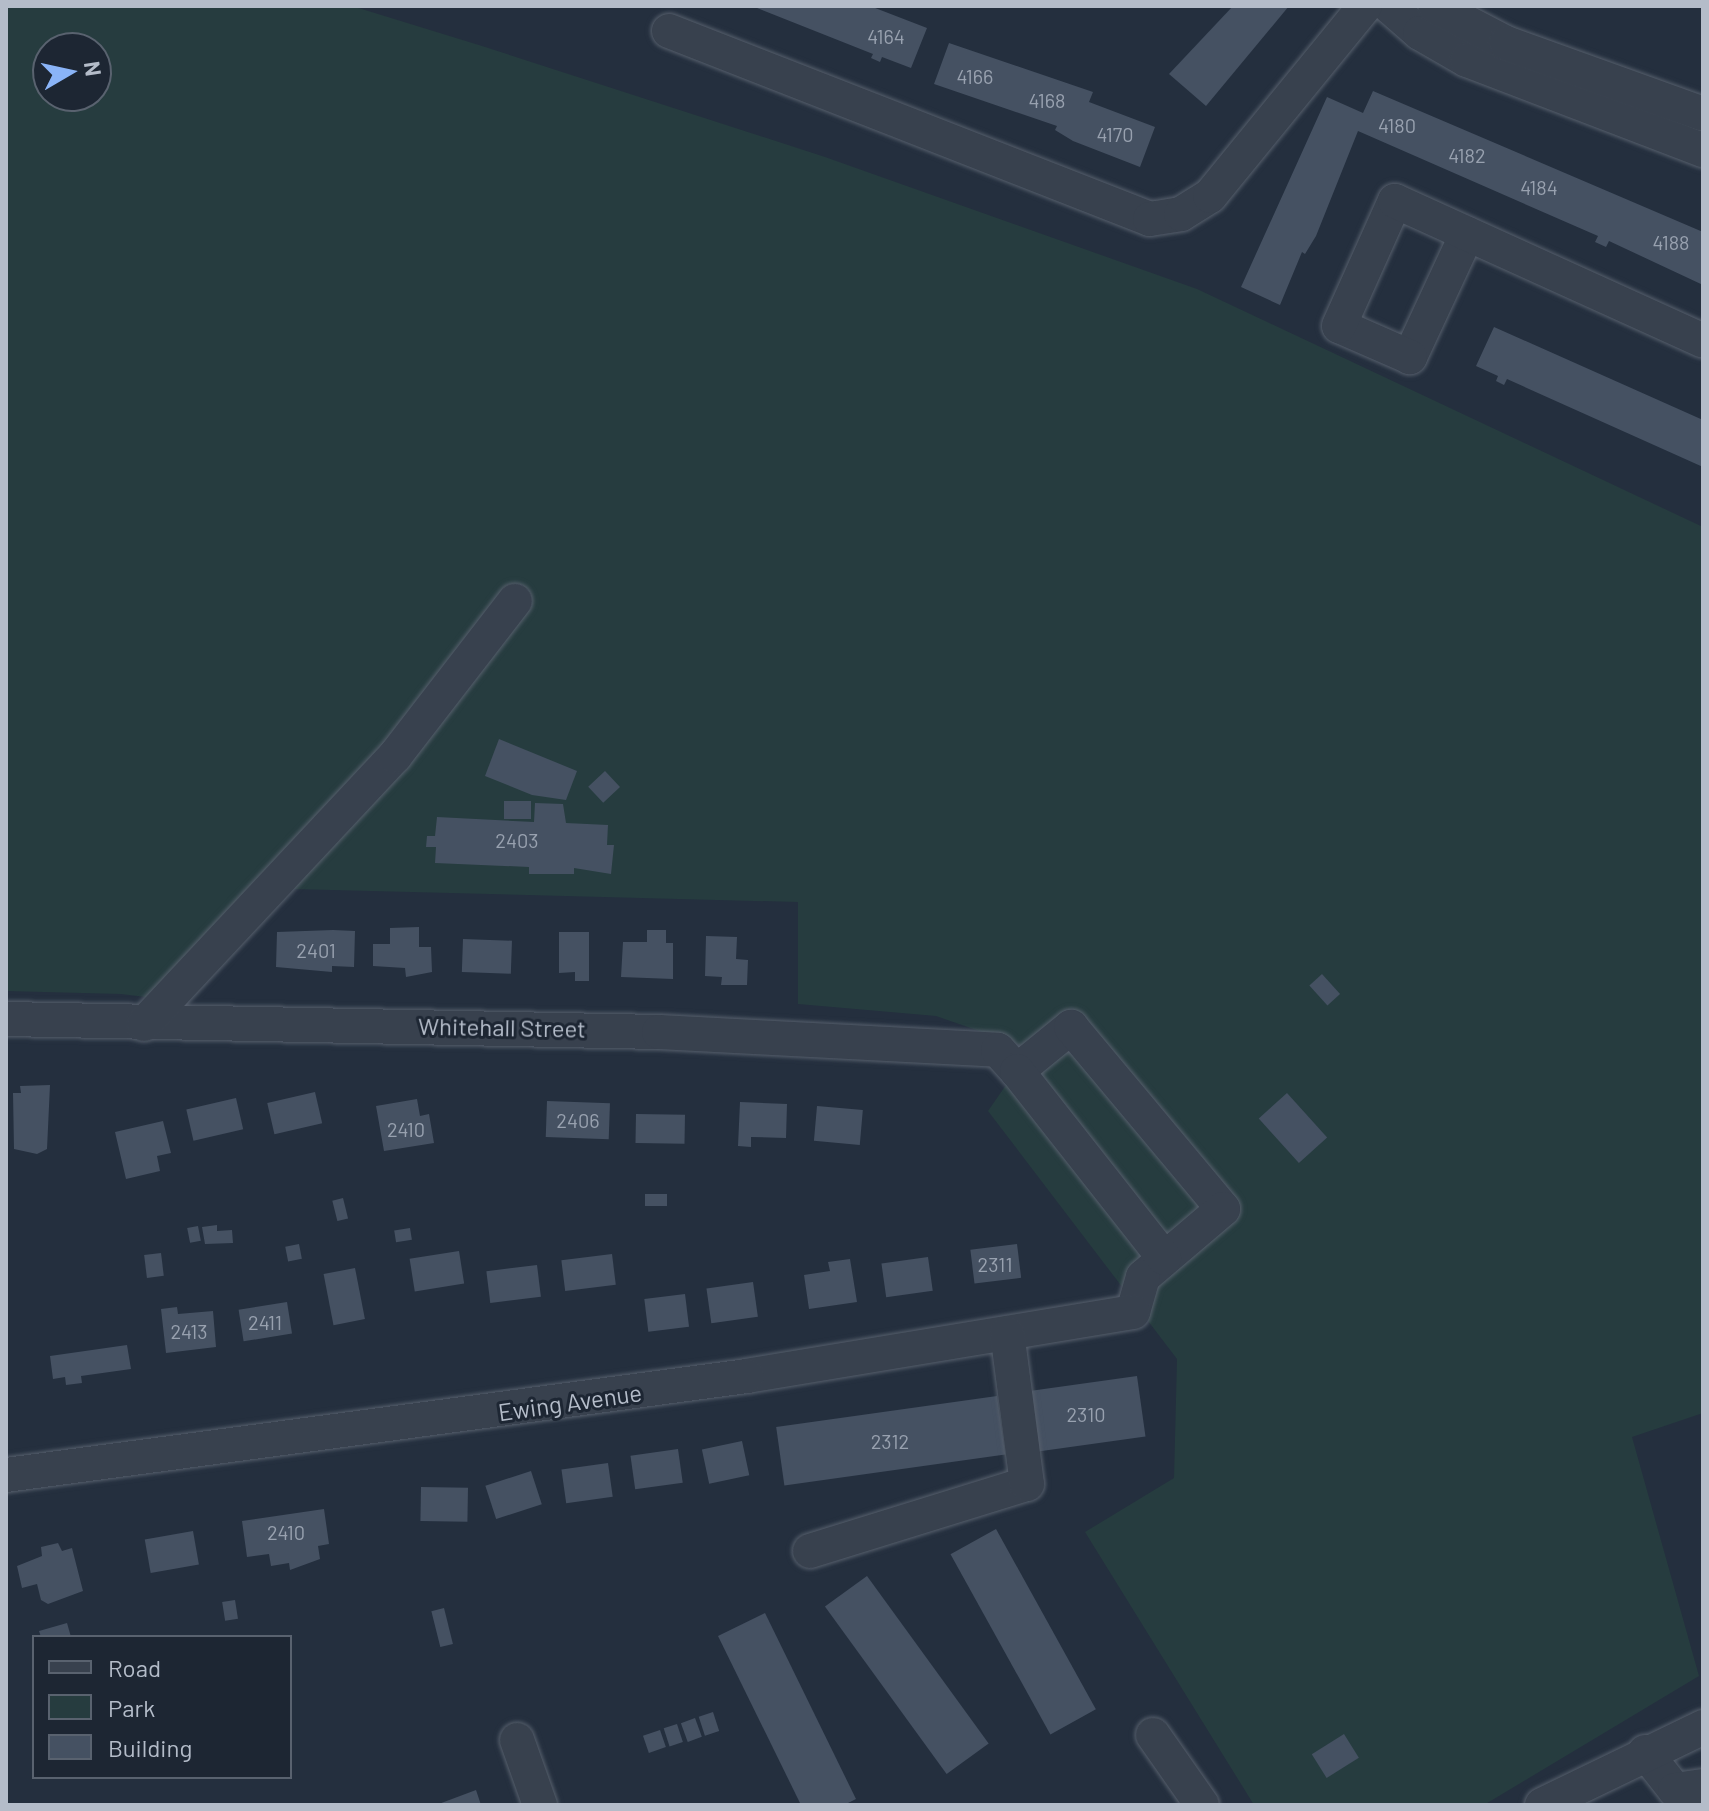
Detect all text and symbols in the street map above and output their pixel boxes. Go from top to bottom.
house number: 4164 [867,24,905,48]
north arrow [32,32,112,112]
text: N [80,59,108,78]
house number: 4166 [957,64,993,88]
house number: 4168 [1029,88,1065,112]
house number: 4180 [1378,113,1416,137]
house number: 4170 [1097,122,1133,146]
house number: 4182 [1448,143,1486,167]
house number: 4184 [1520,175,1558,199]
house number: 4188 [1652,230,1690,254]
house number: 2403 [495,828,539,852]
house number: 2401 [296,938,336,962]
street label: Whitehall Street [418,1011,586,1043]
house number: 2406 [556,1108,600,1132]
house number: 2410 [387,1117,425,1141]
house number: 2311 [978,1252,1012,1276]
house number: 2411 [248,1310,282,1334]
house number: 2413 [170,1319,208,1343]
street label: Ewing Avenue [496,1378,644,1426]
house number: 2310 [1066,1402,1106,1426]
house number: 2312 [871,1429,909,1453]
house number: 2410 [267,1520,305,1544]
legend [32,1635,292,1779]
text: Road [108,1653,161,1682]
text: Park [108,1693,155,1722]
text: Building [108,1733,192,1762]

